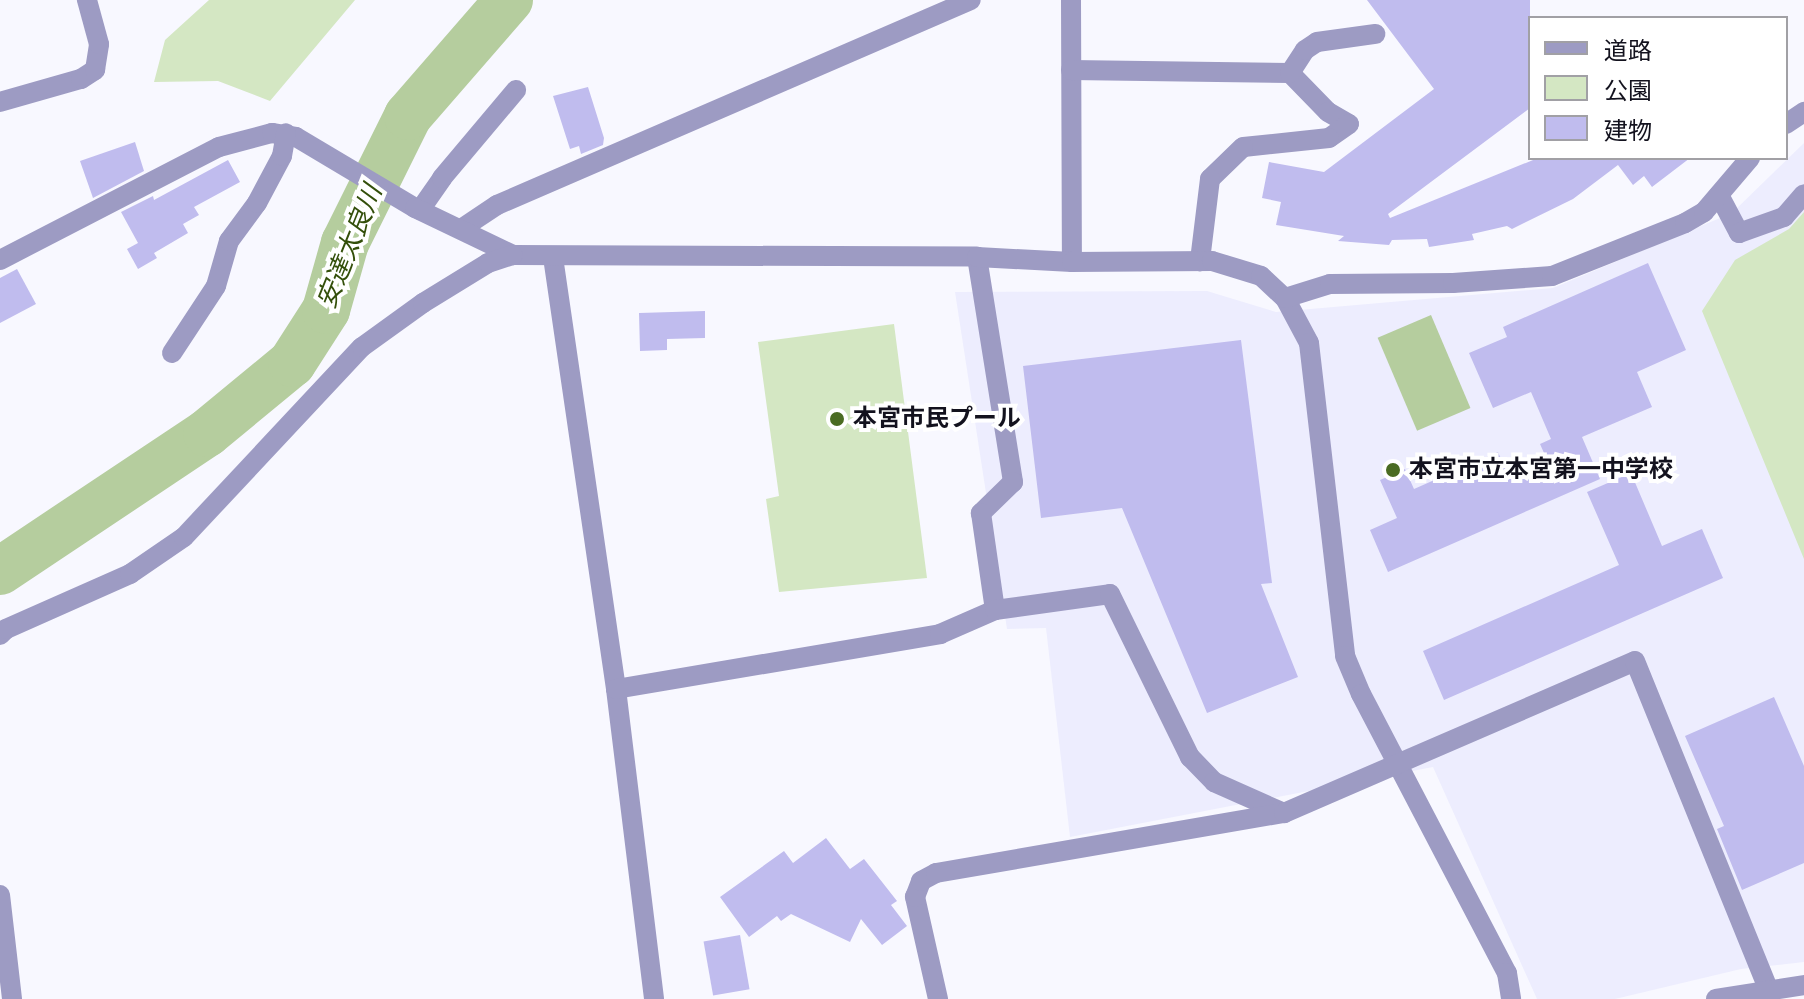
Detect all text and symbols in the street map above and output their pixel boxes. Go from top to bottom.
legend [1528,16,1788,160]
text: 道路 [1604,37,1652,65]
text: 公園 [1604,77,1652,105]
text: 建物 [1604,117,1652,145]
water label: 安達太良川 [311,181,389,313]
place label: 本宮市民プール [853,405,1021,433]
marker: 本宮市民プール [828,410,846,428]
place label: 本宮市立本宮第一中学校 [1409,456,1673,484]
marker: 本宮市立本宮第一中学校 [1384,461,1402,479]

